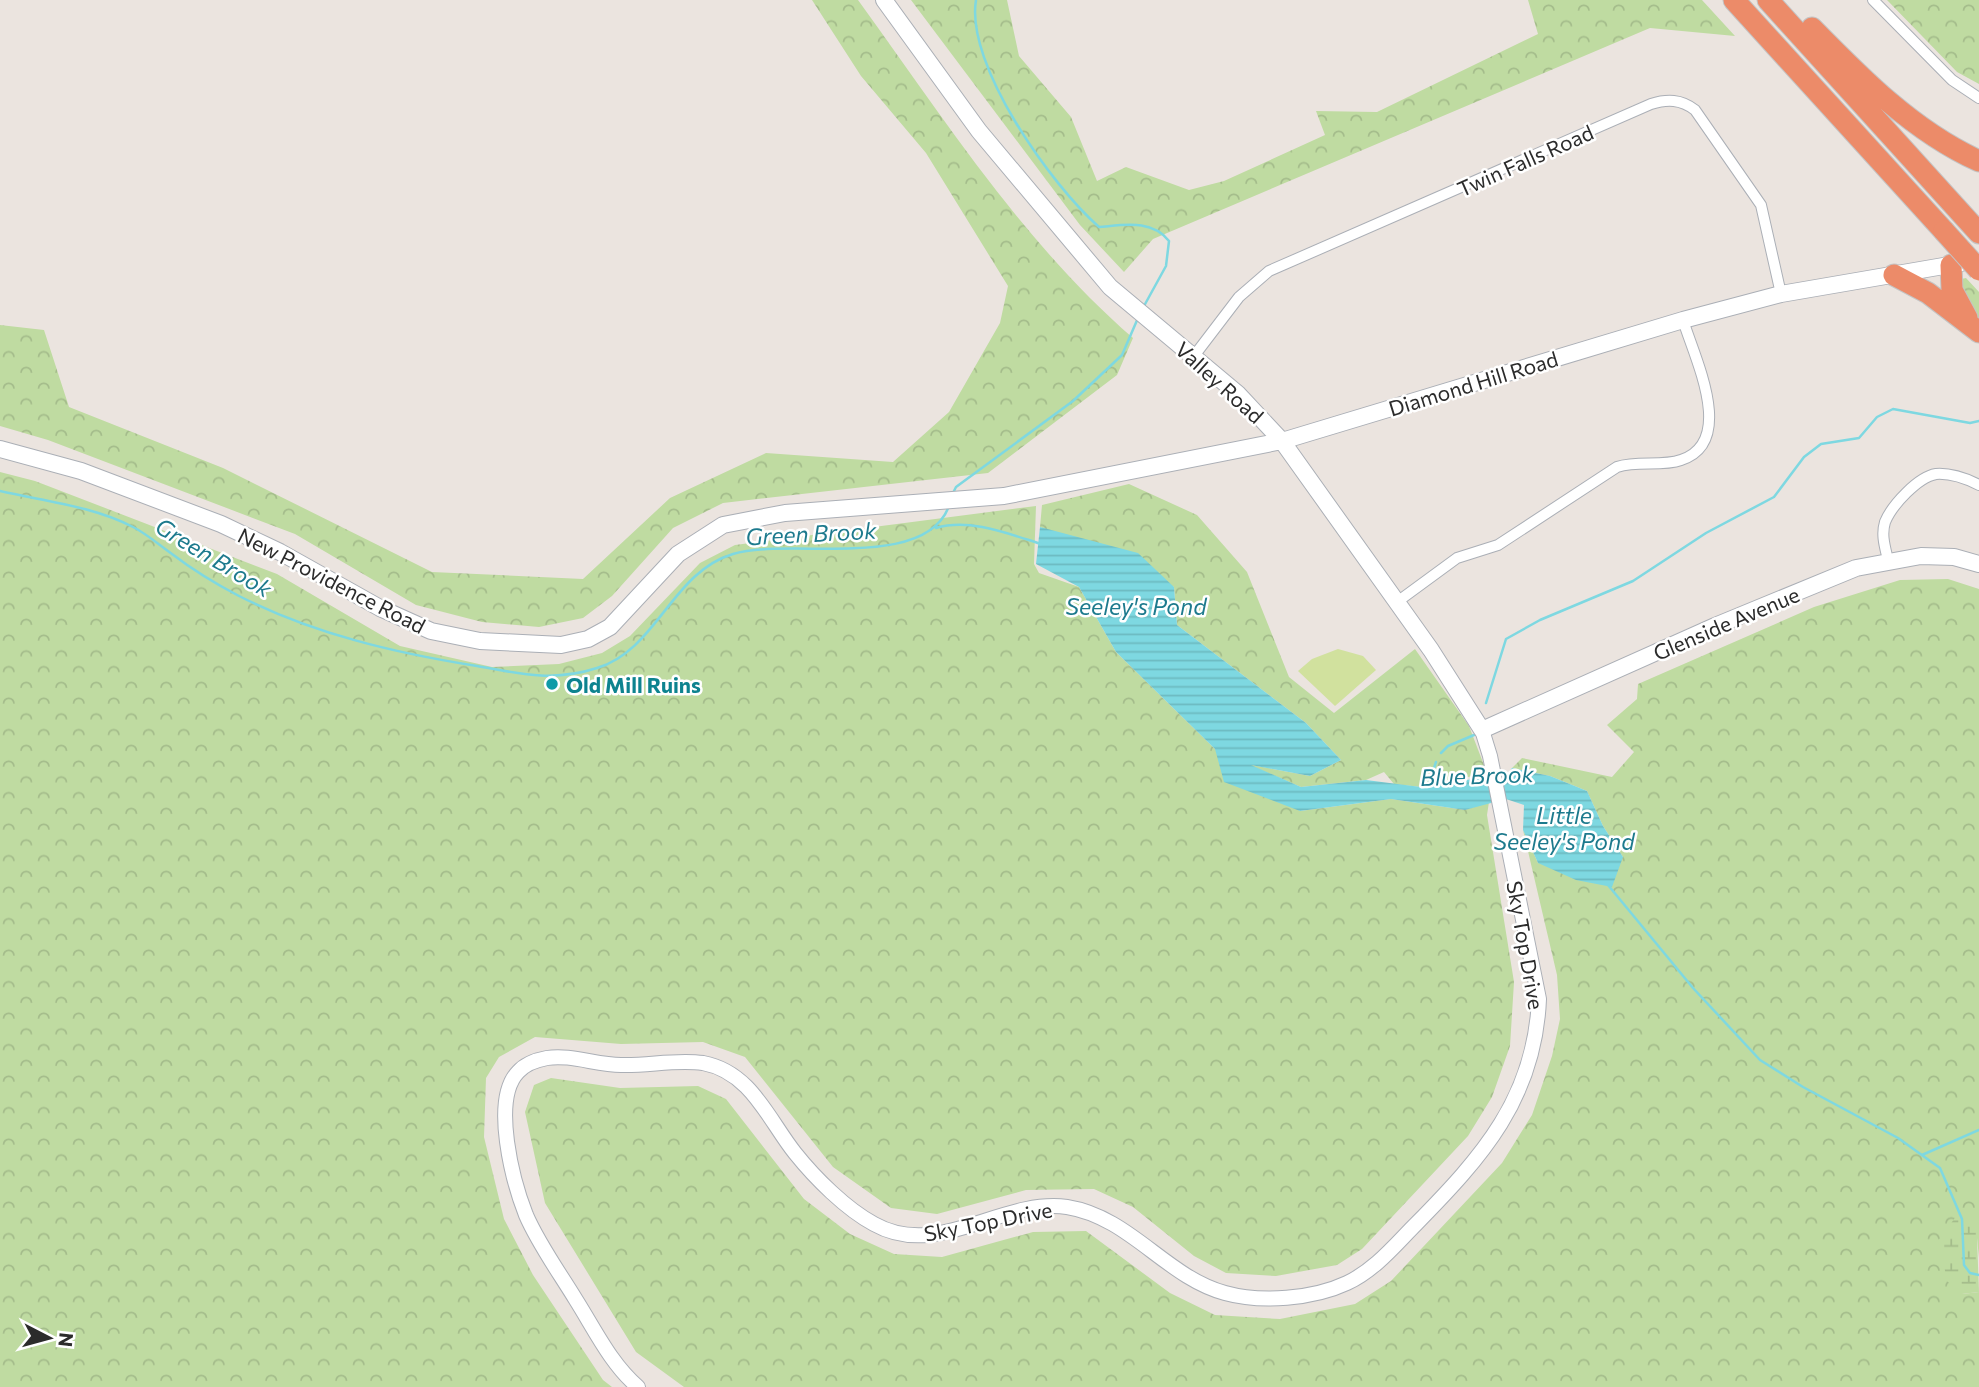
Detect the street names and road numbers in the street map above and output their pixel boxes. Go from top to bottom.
street label: Twin Falls Road [1453,119,1597,201]
street label: Valley Road [1171,336,1269,428]
street label: Diamond Hill Road [1385,345,1561,421]
street label: New Providence Road [234,522,430,638]
street label: Glenside Avenue [1649,581,1803,665]
street label: Sky Top Drive [1502,879,1550,1011]
street label: Sky Top Drive [922,1196,1054,1246]

